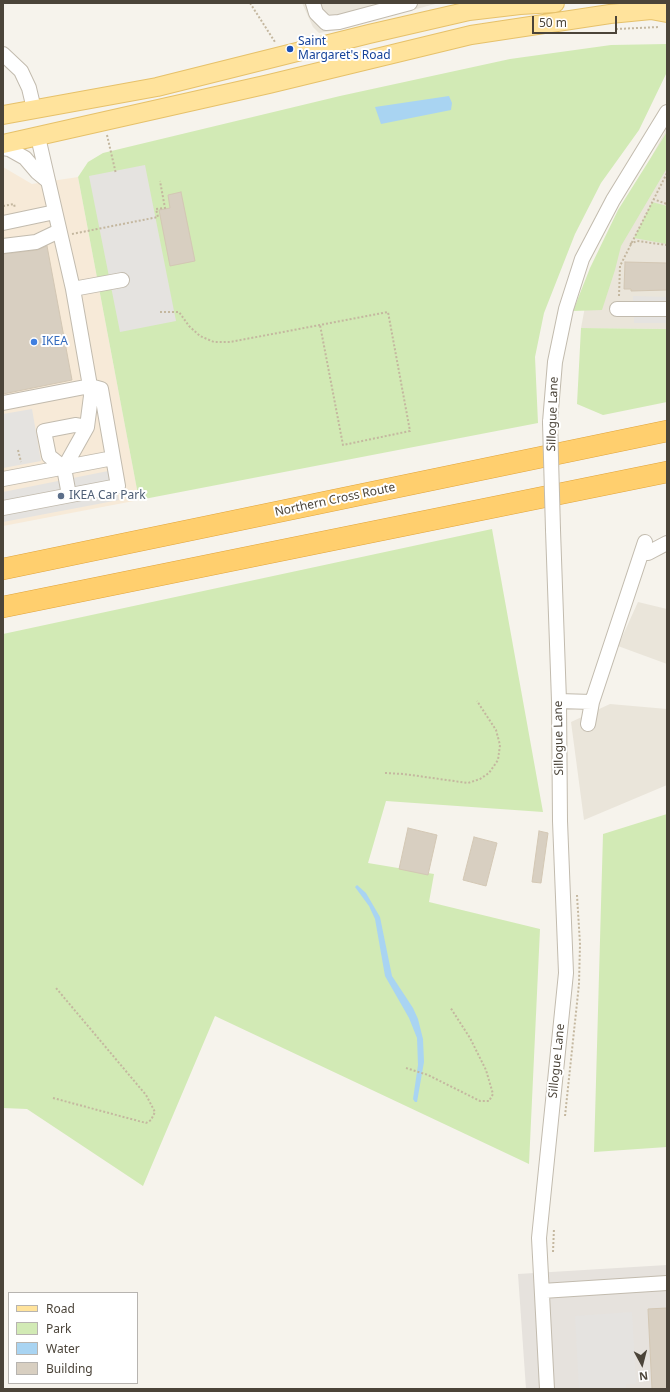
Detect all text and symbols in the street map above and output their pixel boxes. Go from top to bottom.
scale bar [534,8,619,34]
text: 50 m [539,14,567,31]
place label: Saint Margaret's Road [298,35,391,63]
marker: Saint Margaret's Road [285,44,295,54]
place label: IKEA [42,335,68,349]
marker: IKEA [29,337,39,347]
street label: Sillogue Lane [544,376,562,452]
street label: Northern Cross Route [273,480,397,520]
place label: IKEA Car Park [69,489,146,503]
marker: IKEA Car Park [56,491,66,501]
street label: Sillogue Lane [551,700,567,776]
street label: Sillogue Lane [546,1023,568,1099]
legend [8,1292,138,1384]
text: Road [46,1300,75,1317]
text: Park [46,1320,71,1337]
text: Water [46,1340,80,1357]
north arrow [622,1344,662,1384]
text: Building [46,1360,93,1377]
text: N [638,1368,649,1384]

